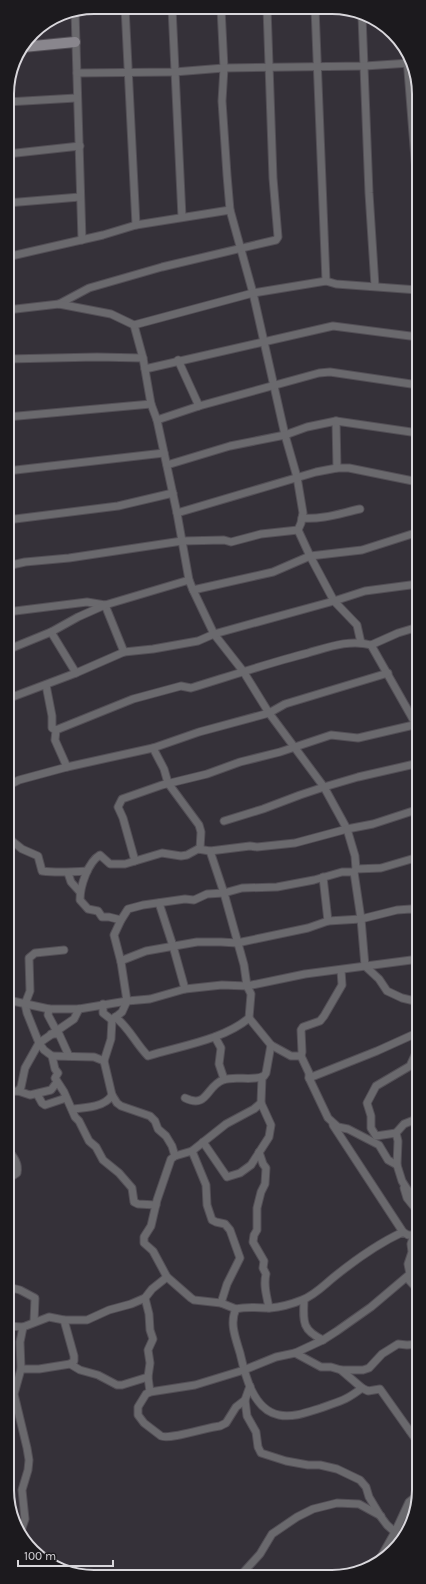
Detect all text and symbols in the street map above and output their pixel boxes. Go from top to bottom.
scale bar [18,1542,113,1568]
text: 100 m [24,1549,56,1563]

